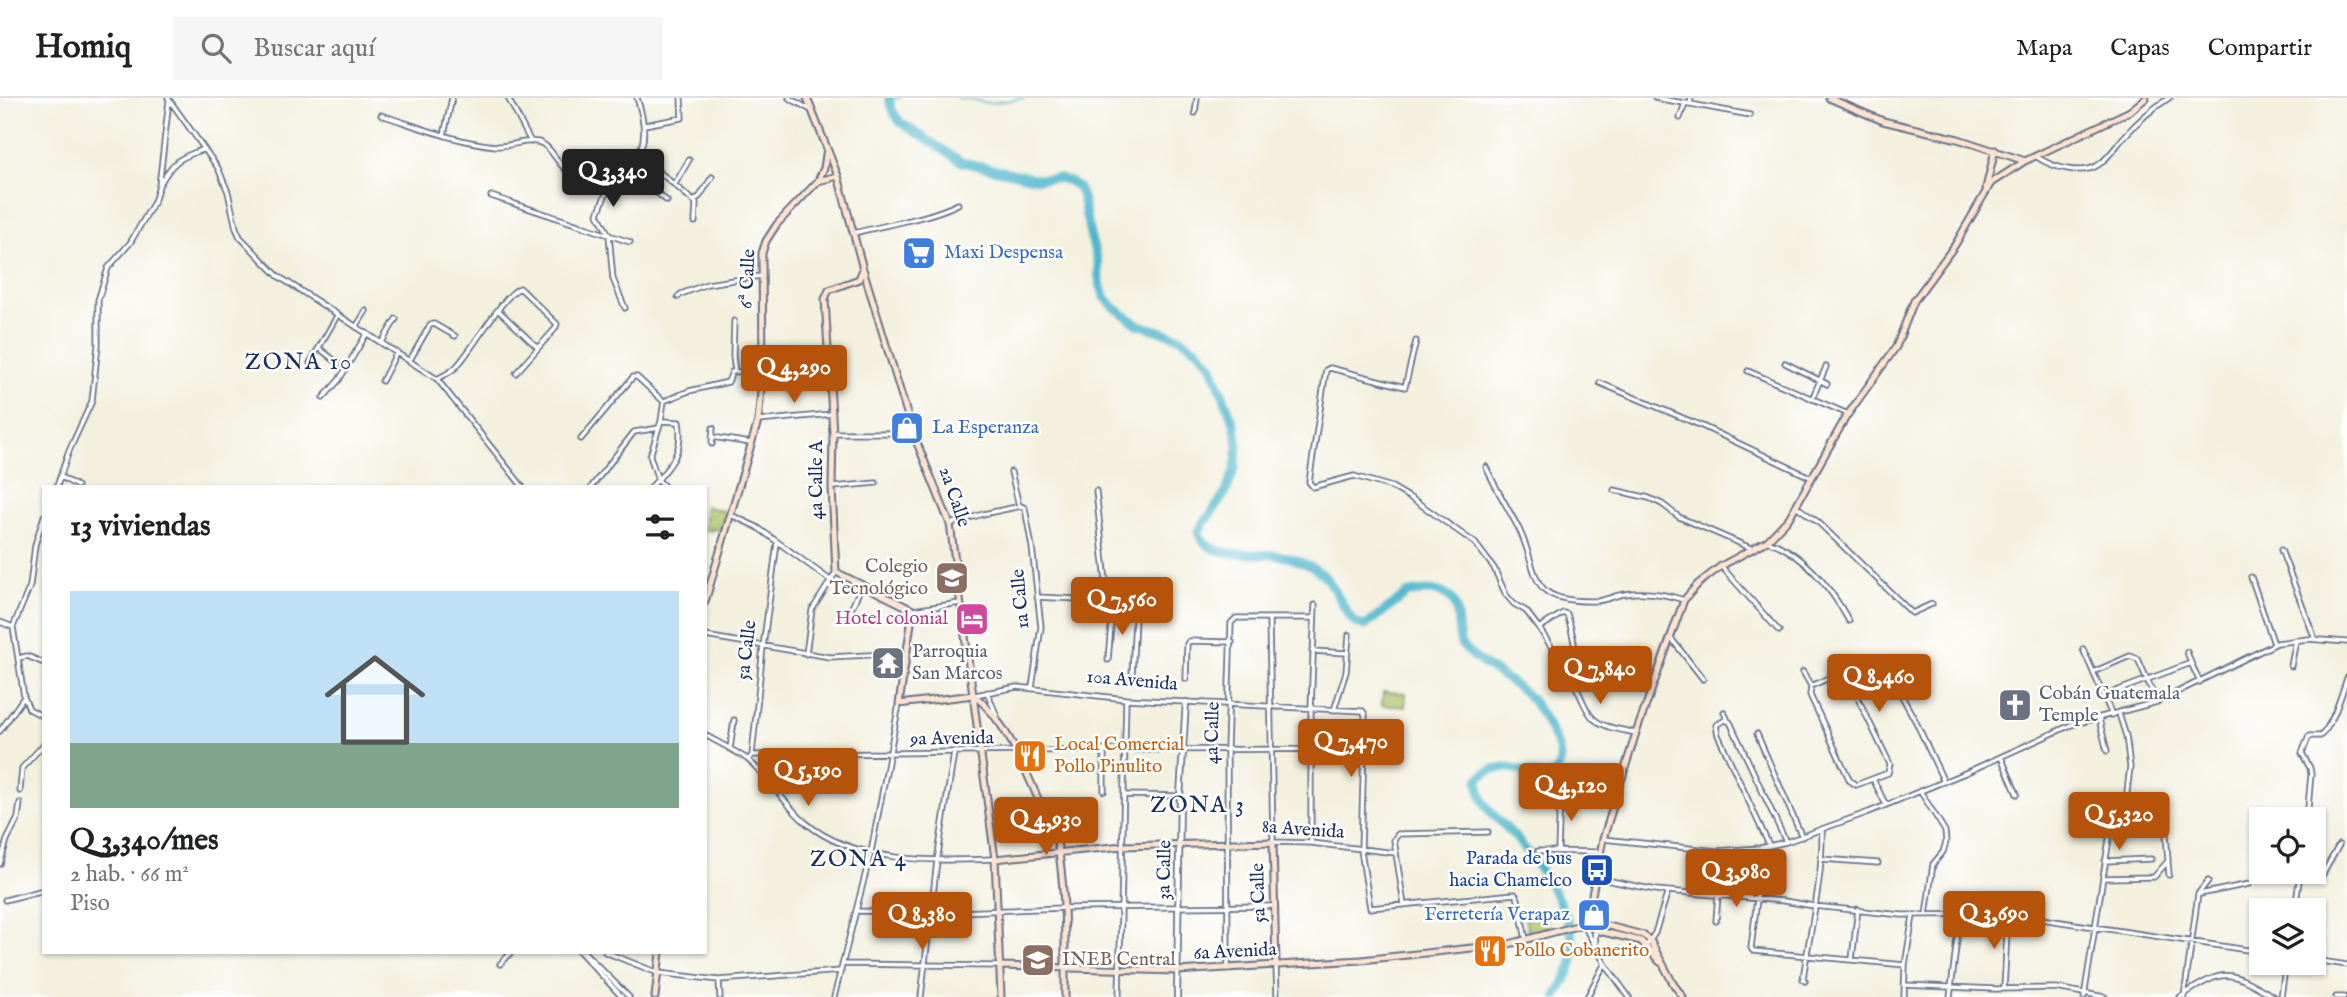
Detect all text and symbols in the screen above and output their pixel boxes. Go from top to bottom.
search box [173,17,663,80]
text: Homiq [35,27,131,69]
icon: search [197,29,235,67]
text: Buscar aquí [253,32,375,65]
text: Mapa [2016,33,2072,64]
text: Capas [2110,33,2170,64]
text: Compartir [2208,33,2312,64]
pin: Q 3,340 [548,150,678,209]
text: Q 3,340 [578,157,648,186]
supermarket icon: Maxi Despensa [900,234,938,272]
place label: Maxi Despensa [944,241,1064,265]
street label: 6ª Calle [734,248,762,310]
pin: Q 4,290 [729,345,859,405]
district label: ZONA 10 [245,348,353,377]
text: Q 4,290 [757,353,831,382]
shop icon: La Esperanza [888,409,926,447]
place label: La Esperanza [932,416,1040,440]
street label: 4a Calle A [805,439,829,520]
street label: 2a Calle [933,464,976,531]
text: 13 viviendas [70,508,211,546]
icon: filters [641,508,679,546]
place label: Colegio Tecnológico [830,555,928,601]
school or university icon: Colegio Tecnológico [933,559,971,597]
street label: 1a Calle [1006,568,1036,630]
pin: Q 7,560 [1057,578,1187,637]
text: Q 7,560 [1087,585,1157,614]
hotel icon: Hotel colonial [953,600,991,638]
place label: Hotel colonial [835,607,949,631]
street label: 5a Calle [731,618,763,681]
icon: home [312,637,438,763]
place label: Parroquia San Marcos [912,640,1002,686]
temple icon: Parroquia San Marcos [869,644,907,682]
pin: Q 7,840 [1535,646,1665,706]
text: Q 7,840 [1564,654,1636,683]
pin: Q 8,460 [1814,654,1944,714]
text: Q 8,460 [1843,662,1915,691]
street label: 10a Avenida [1085,665,1179,697]
place label: Cobán Guatemala Temple [2039,682,2181,728]
church icon: Cobán Guatemala Temple [1996,686,2034,724]
street label: 4a Calle [1200,701,1226,764]
pin: Q 7,470 [1286,720,1416,779]
street label: 9a Avenida [909,726,995,752]
text: Q 7,470 [1314,727,1388,756]
place label: Local Comercial Pollo Pinulito [1054,733,1185,779]
restaurant icon: Local Comercial Pollo Pinulito [1011,737,1049,775]
pin: Q 5,190 [743,748,873,808]
text: Q 5,190 [774,756,842,785]
pin: Q 4,120 [1506,764,1636,823]
text: Q 4,120 [1535,771,1607,800]
district label: ZONA 3 [1150,791,1246,820]
pin: Q 5,320 [2054,792,2184,852]
pin: Q 4,930 [981,798,1111,857]
text: Q 5,320 [2085,800,2154,829]
text: Q 4,930 [1010,805,1082,834]
map controls [2249,807,2326,975]
button: locate [2249,807,2326,884]
street label: 8a Avenida [1261,815,1346,845]
text: Q 3,340/mes [70,822,219,860]
street label: 3a Calle [1152,839,1178,900]
district label: ZONA 4 [810,845,908,874]
place label: Parada de bus hacia Chamelco [1449,847,1572,893]
pin: Q 3,980 [1671,850,1801,909]
bus stop icon: Parada de bus hacia Chamelco [1578,851,1616,889]
text: Q 3,980 [1702,857,1770,886]
text: 2 hab. · 66 m² [70,860,189,889]
street label: 5a Calle [1246,862,1272,923]
text: Piso [70,889,110,918]
pin: Q 8,380 [857,892,987,952]
pin: Q 3,690 [1929,892,2059,951]
shop icon: Ferretería Verapaz [1575,896,1613,934]
button: layers [2249,898,2326,975]
text: Q 3,690 [1959,899,2029,928]
text: Q 8,380 [888,900,956,929]
place label: Ferretería Verapaz [1424,903,1570,927]
restaurant icon: Pollo Cobanerito [1471,932,1509,970]
street label: 6a Avenida [1193,938,1278,966]
place label: Pollo Cobanerito [1514,939,1649,963]
school or university icon: INEB Central [1019,941,1057,979]
place label: INEB Central [1062,948,1177,972]

